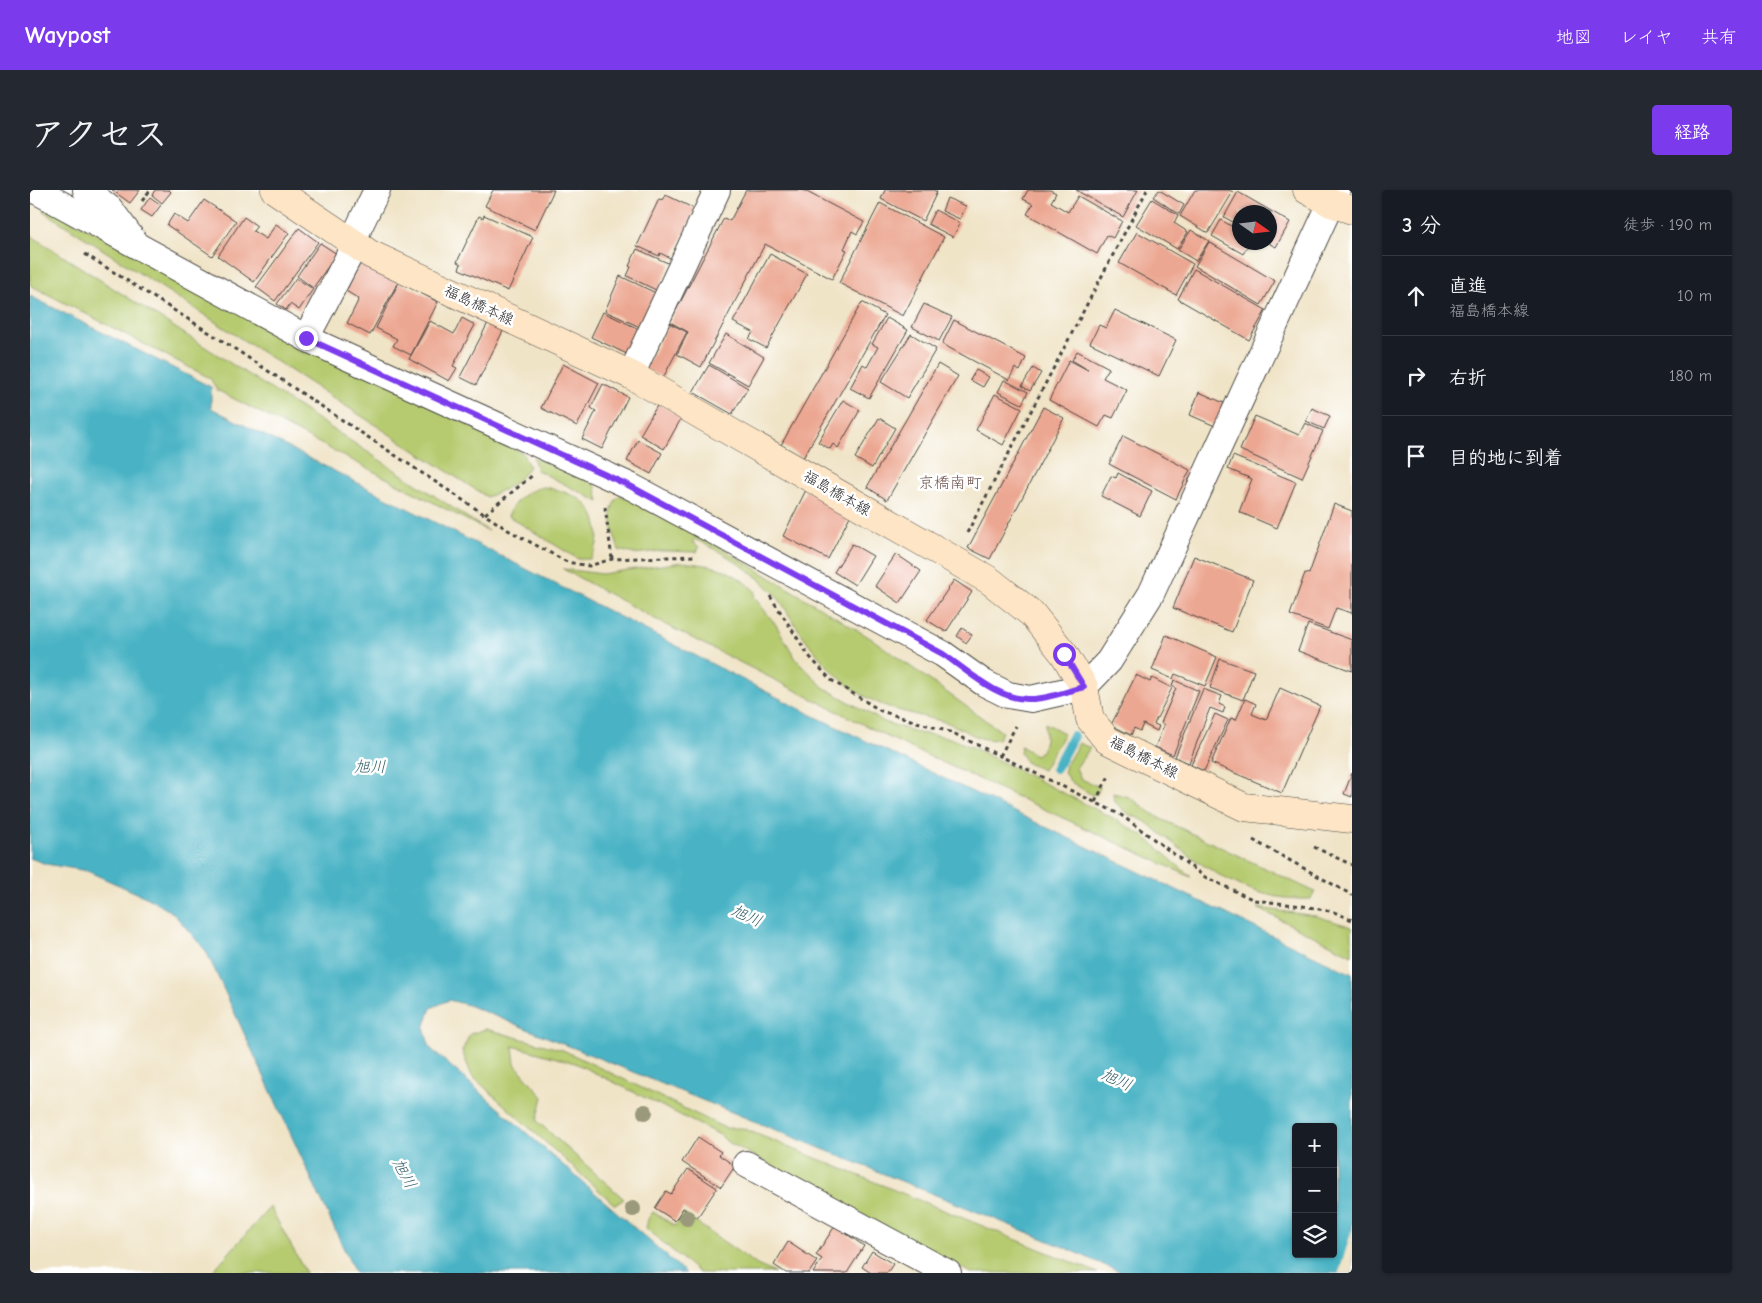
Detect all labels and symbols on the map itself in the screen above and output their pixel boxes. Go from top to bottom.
north arrow [1232,205,1277,250]
street label: 福島橋本線 [441,281,517,329]
route end [295,327,318,350]
street label: 福島橋本線 [800,466,874,520]
district label: 京橋南町 [918,474,982,492]
route start [1053,643,1076,666]
street label: 福島橋本線 [1106,732,1182,782]
water label: 旭川 [354,758,386,776]
water label: 旭川 [728,901,765,931]
water label: 旭川 [1098,1065,1135,1095]
water label: 旭川 [389,1155,420,1192]

